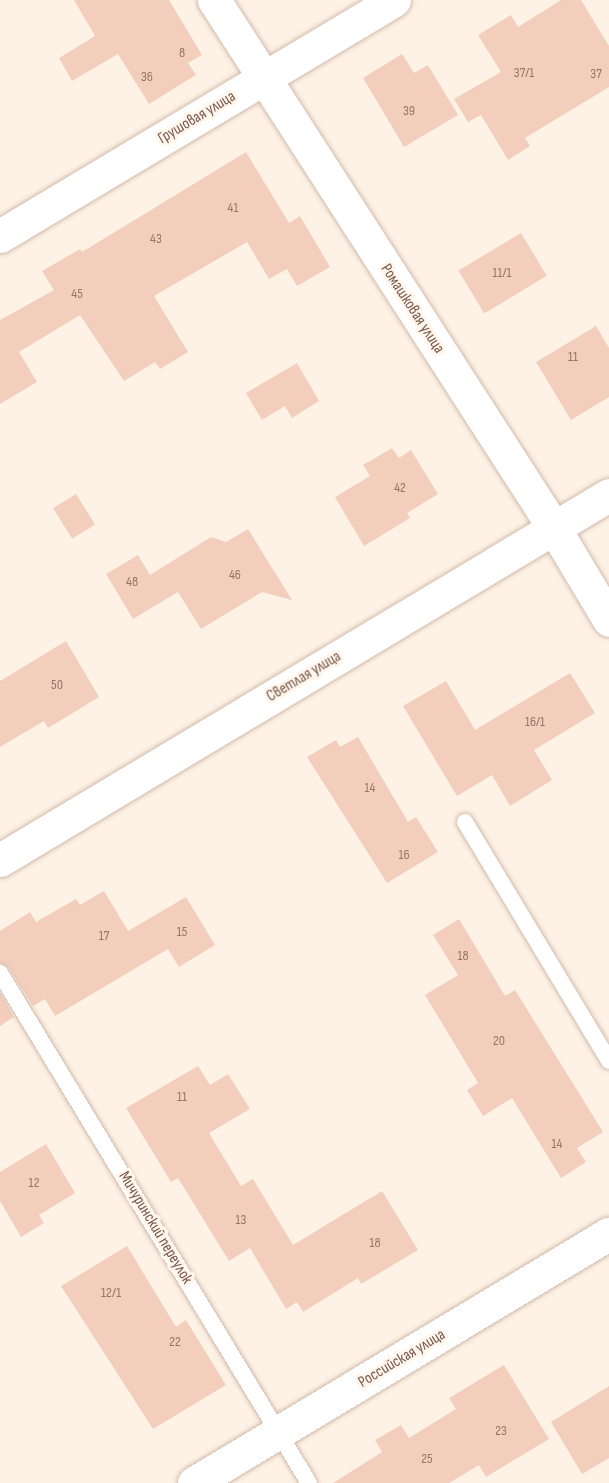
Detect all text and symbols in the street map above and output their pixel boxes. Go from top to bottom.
house number: 8 [179,45,185,61]
house number: 37/1 [514,65,534,81]
house number: 37 [590,66,602,82]
house number: 36 [141,69,153,85]
street label: Грушовая улица [155,87,239,149]
house number: 39 [403,103,415,119]
house number: 41 [228,200,238,216]
house number: 43 [150,231,162,247]
street label: Ромашковая улица [376,261,448,357]
house number: 11/1 [492,265,512,281]
house number: 45 [71,286,83,302]
house number: 11 [568,349,578,365]
house number: 42 [394,480,406,496]
house number: 46 [229,567,241,583]
house number: 48 [126,574,138,590]
street label: Светлая улица [263,647,345,707]
house number: 50 [51,677,63,693]
house number: 16/1 [525,714,545,730]
house number: 14 [365,780,375,796]
house number: 16 [398,847,410,863]
house number: 15 [177,924,187,940]
house number: 17 [99,928,109,944]
house number: 18 [457,948,469,964]
house number: 20 [493,1033,505,1049]
house number: 11 [177,1089,187,1105]
house number: 14 [552,1136,562,1152]
street label: Мичуринский переулок [114,1168,196,1288]
house number: 12 [29,1175,39,1191]
house number: 13 [236,1212,246,1228]
house number: 18 [369,1235,381,1251]
house number: 12/1 [101,1285,121,1301]
street label: Российская улица [355,1326,449,1392]
house number: 22 [169,1334,181,1350]
house number: 23 [495,1423,507,1439]
house number: 25 [421,1451,433,1467]

